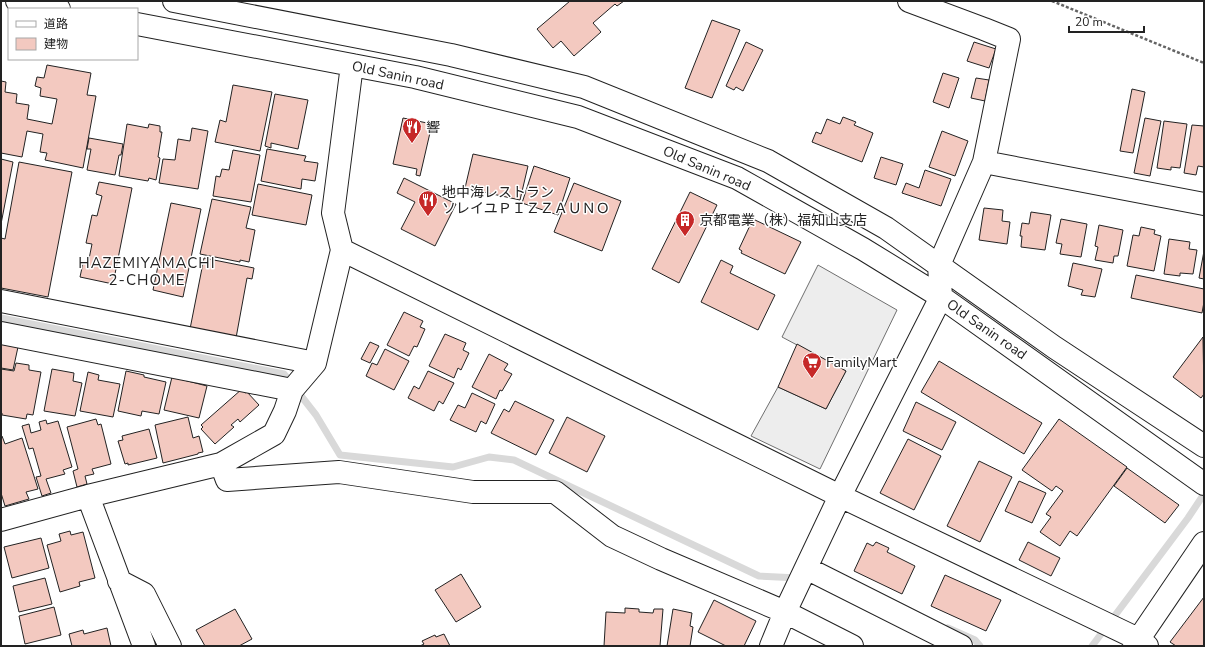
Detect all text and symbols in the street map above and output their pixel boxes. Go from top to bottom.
legend [8,8,138,60]
scale bar [1069,8,1144,34]
text: 20 m [1075,14,1103,30]
text: 道路 [44,16,68,32]
text: 建物 [44,36,68,52]
street label: Old Sanin road [350,56,446,95]
restaurant icon: 響 [401,116,423,144]
place label: 響 [426,118,440,137]
street label: Old Sanin road [660,141,754,195]
place label: 地中海レストラン ソレイユＰＩＺＺＡＵＮＯ [442,183,610,218]
restaurant icon: 地中海レストラン ソレイユＰＩＺＺＡＵＮＯ [417,189,439,217]
building icon: 京都電業（株）福知山支店 [674,209,696,237]
place label: 京都電業（株）福知山支店 [699,211,867,230]
district label: HAZEMIYAMACHI 2-CHOME [78,253,216,290]
street label: Old Sanin road [943,295,1031,364]
supermarket icon: FamilyMart [801,351,823,379]
place label: FamilyMart [826,353,897,372]

